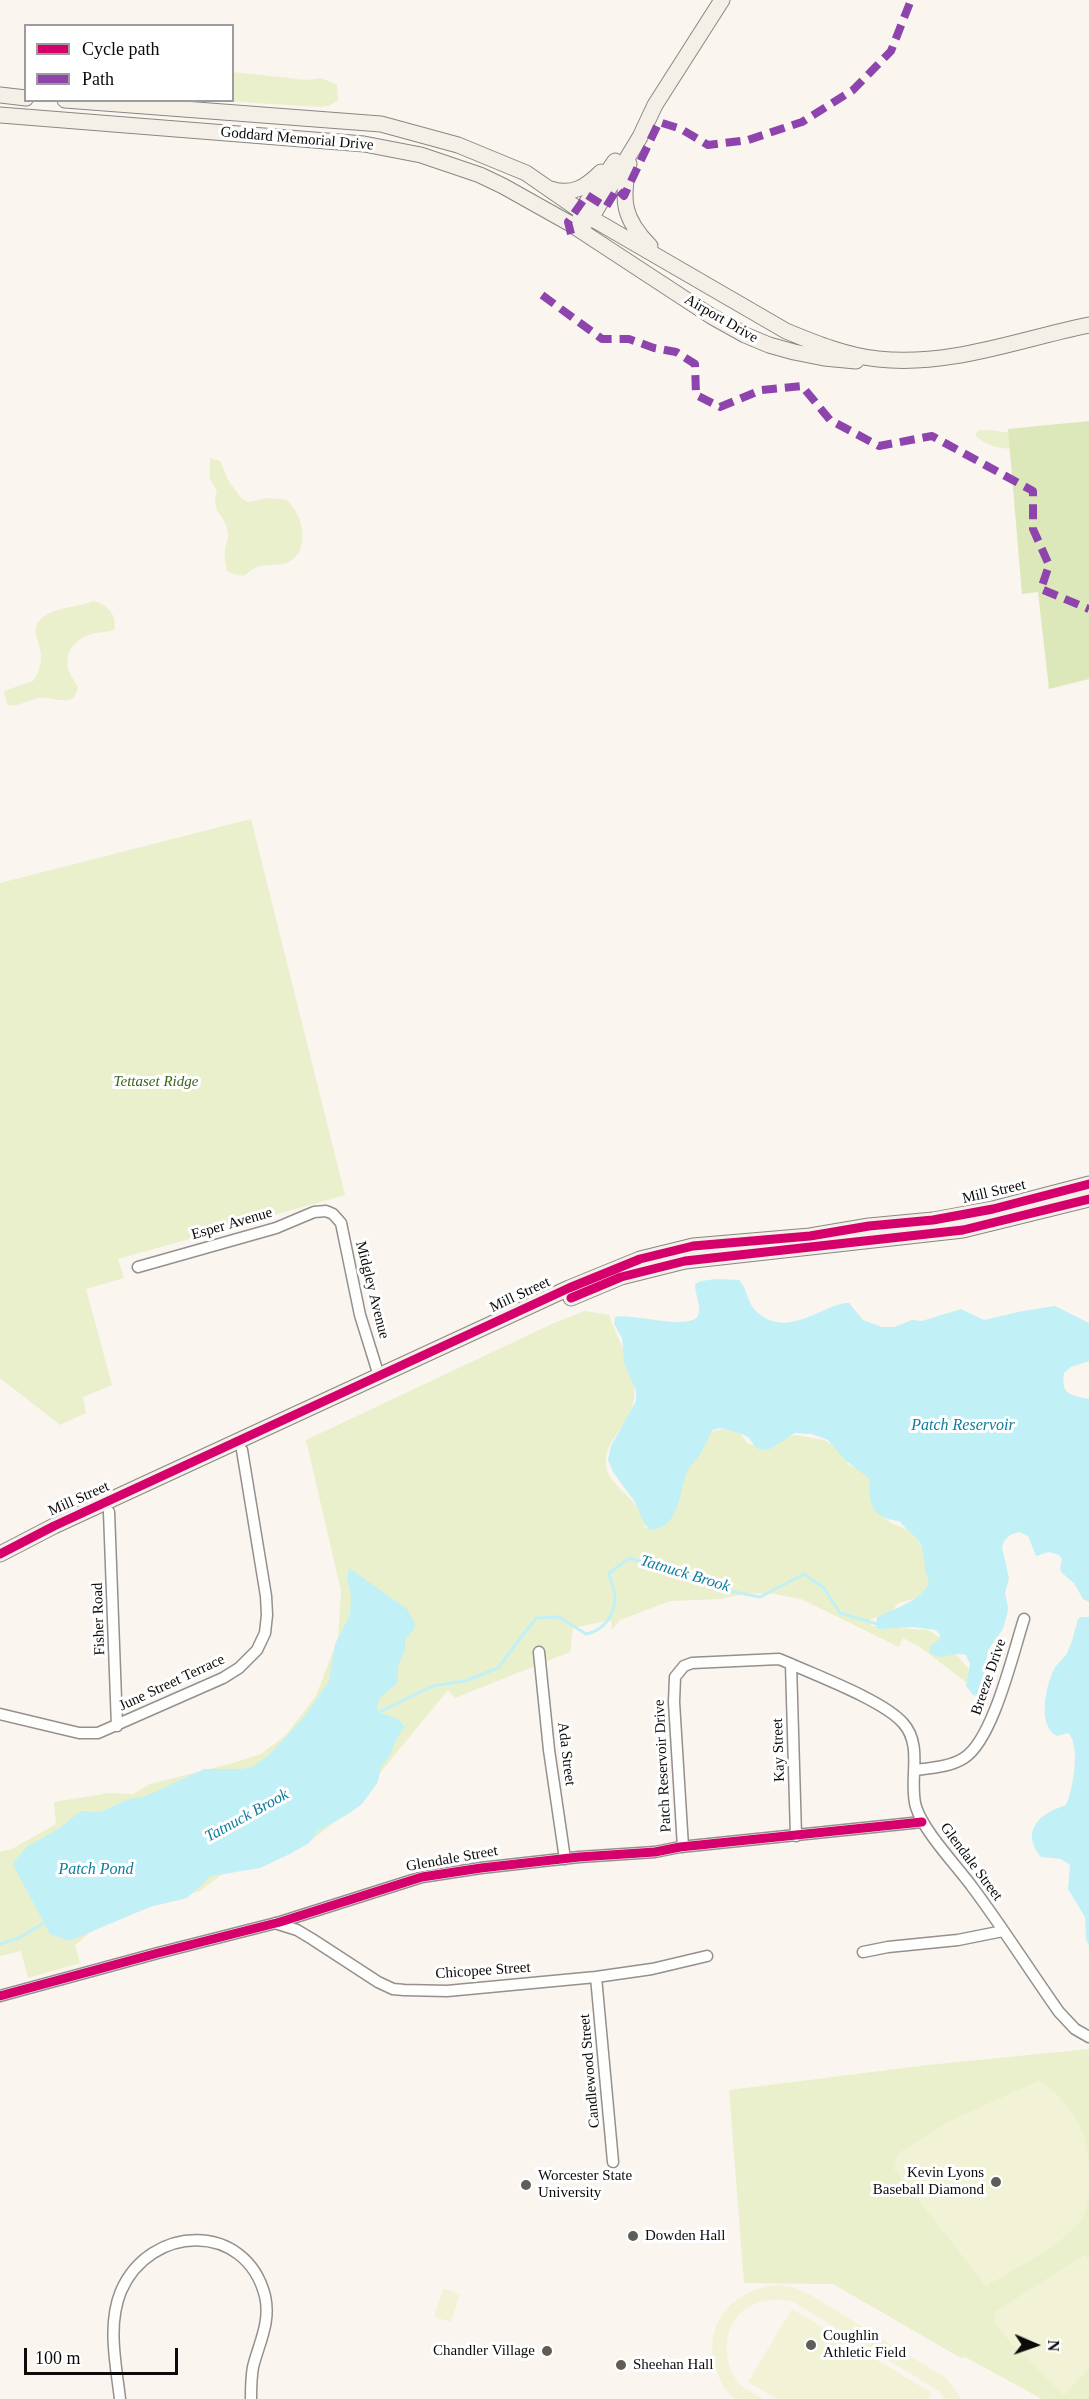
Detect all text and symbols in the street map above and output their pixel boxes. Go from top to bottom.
legend [24,24,234,102]
text: Cycle path [82,39,159,59]
text: Path [82,69,114,89]
street label: Goddard Memorial Drive [220,123,374,155]
street label: Airport Drive [681,291,761,347]
park label: Tettaset Ridge [114,1073,198,1091]
street label: Mill Street [961,1176,1027,1208]
street label: Esper Avenue [189,1204,275,1244]
street label: Midgley Avenue [351,1239,393,1341]
street label: Mill Street [487,1273,553,1317]
water label: Patch Reservoir [911,1416,1015,1436]
street label: Mill Street [46,1478,112,1520]
water label: Tatnuck Brook [638,1551,732,1597]
street label: Fisher Road [89,1582,109,1656]
street label: Breeze Drive [968,1636,1010,1718]
street label: June Street Terrace [116,1651,228,1715]
street label: Patch Reservoir Drive [651,1699,675,1833]
street label: Kay Street [769,1718,789,1782]
street label: Ada Street [553,1721,579,1787]
water label: Tatnuck Brook [202,1785,292,1847]
street label: Glendale Street [936,1819,1006,1905]
street label: Glendale Street [405,1842,499,1876]
water label: Patch Pond [58,1860,134,1880]
street label: Chicopee Street [435,1959,531,1983]
street label: Candlewood Street [576,2013,604,2129]
place label: Kevin Lyons Baseball Diamond [873,2164,984,2199]
place label: Worcester State University [538,2167,632,2202]
marker: Kevin Lyons Baseball Diamond [989,2175,1003,2189]
marker: Worcester State University [519,2178,533,2192]
place label: Dowden Hall [645,2227,725,2245]
marker: Dowden Hall [626,2229,640,2243]
north arrow [1005,2315,1065,2375]
place label: Coughlin Athletic Field [823,2327,906,2362]
scale bar [27,2336,182,2374]
marker: Coughlin Athletic Field [804,2338,818,2352]
text: N [1045,2340,1062,2352]
place label: Chandler Village [433,2342,535,2360]
marker: Chandler Village [540,2344,554,2358]
text: 100 m [35,2348,81,2368]
place label: Sheehan Hall [633,2356,713,2374]
marker: Sheehan Hall [614,2358,628,2372]

